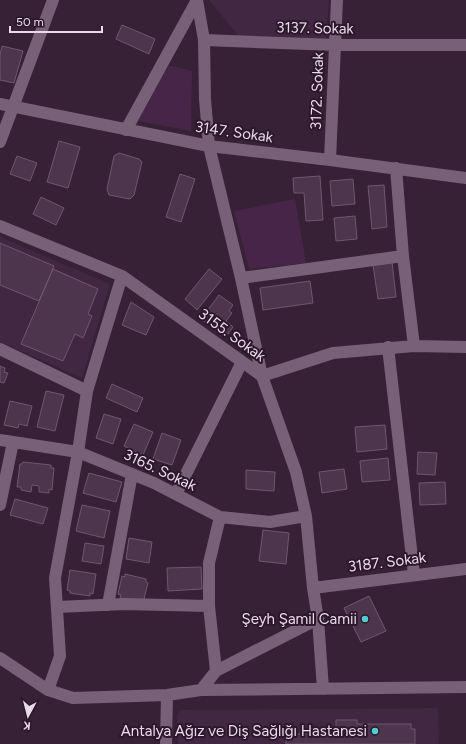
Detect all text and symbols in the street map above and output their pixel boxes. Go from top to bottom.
scale bar [10,8,102,34]
text: 50 m [16,15,44,29]
street label: 3137. Sokak [276,18,355,38]
street label: 3172. Sokak [307,51,327,130]
street label: 3147. Sokak [194,118,275,146]
street label: 3155. Sokak [195,305,270,366]
street label: 3165. Sokak [121,445,200,495]
street label: 3187. Sokak [347,548,428,576]
place label: Şeyh Şamil Camii [242,610,357,628]
marker: Şeyh Şamil Camii [360,614,370,624]
north arrow [8,696,48,736]
text: K [22,718,31,732]
place label: Antalya Ağız ve Diş Sağlığı Hastanesi [121,722,367,740]
marker: Antalya Ağız ve Diş Sağlığı Hastanesi [370,726,380,736]

